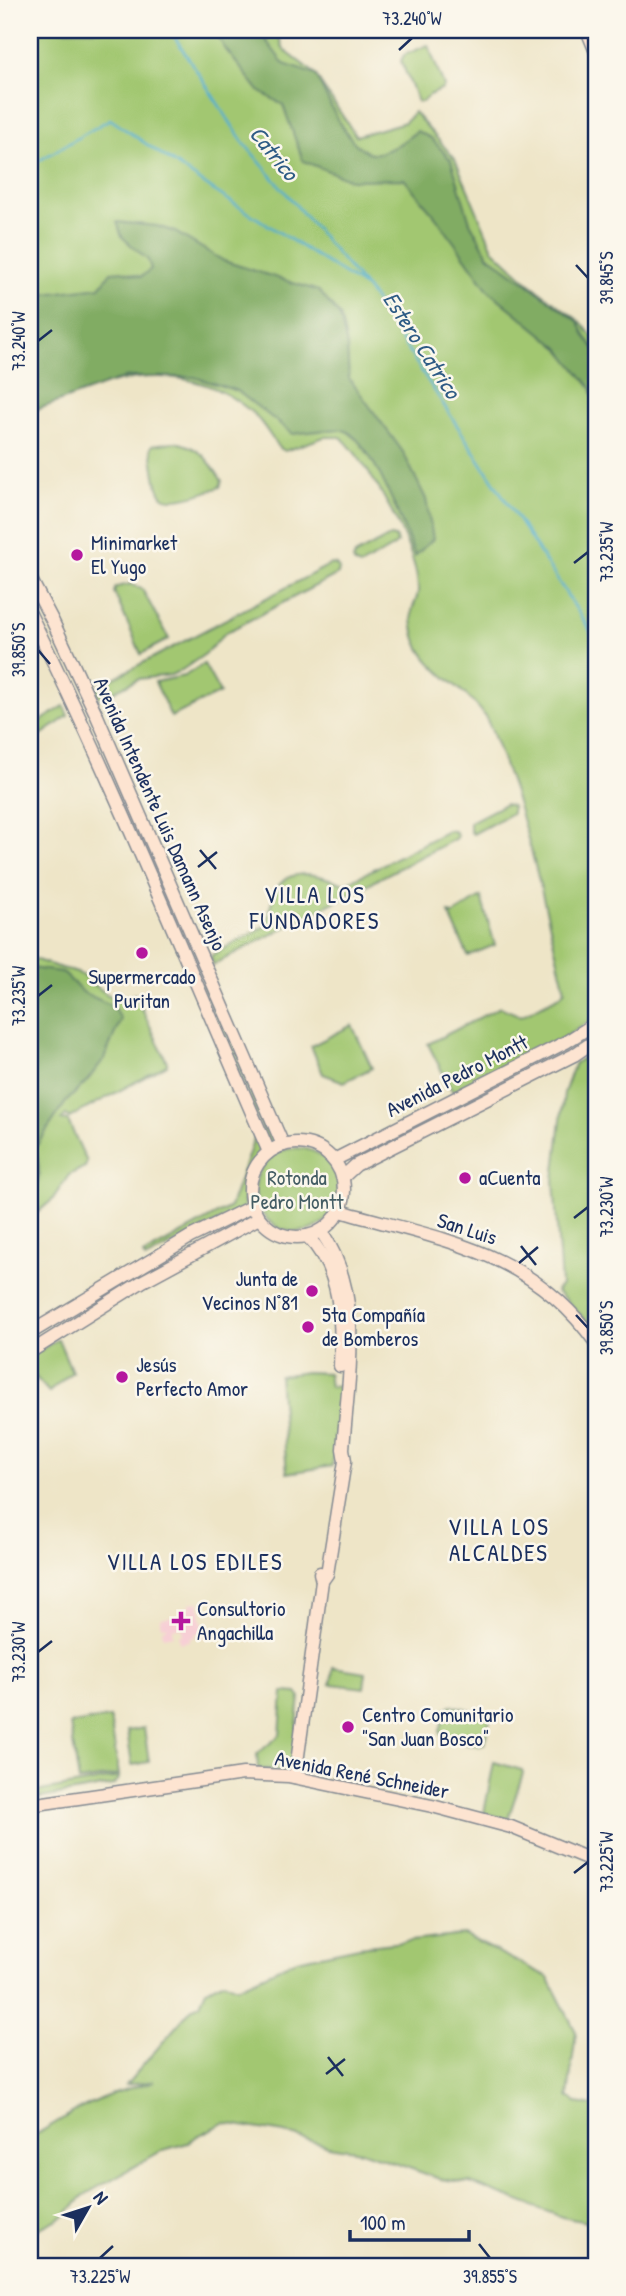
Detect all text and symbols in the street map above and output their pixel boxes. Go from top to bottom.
text: 73.240°W [382,6,442,31]
water label: Catrico [243,119,307,188]
text: 39.845°S [594,251,619,305]
water label: Estero Catrico [376,285,469,405]
text: 73.240°W [6,311,31,371]
text: 73.235°W [594,522,619,582]
place label: Minimarket El Yugo [91,528,178,581]
marker: Minimarket El Yugo [69,547,85,563]
text: 39.850°S [6,623,31,677]
street label: Avenida Intendente Luis Damann Asenjo [87,673,234,955]
district label: VILLA LOS FUNDADORES [249,879,380,936]
marker: Supermercado Puritan [134,945,150,961]
place label: Supermercado Puritan [88,962,196,1015]
text: 73.235°W [6,966,31,1026]
street label: Avenida Pedro Montt [381,1027,533,1124]
park label: Rotonda Pedro Montt [251,1163,344,1216]
place label: aCuenta [479,1163,540,1192]
marker: aCuenta [457,1170,473,1186]
text: 73.230°W [594,1177,619,1237]
street label: San Luis [434,1205,501,1252]
place label: Junta de Vecinos N°81 [201,1264,298,1317]
marker: Junta de Vecinos N°81 [304,1283,320,1299]
place label: 5ta Compañía de Bomberos [322,1300,425,1353]
text: 39.850°S [594,1301,619,1355]
marker: 5ta Compañía de Bomberos [300,1319,316,1335]
place label: Jesús Perfecto Amor [136,1350,248,1403]
marker: Jesús Perfecto Amor [114,1369,130,1385]
district label: VILLA LOS ALCALDES [448,1511,550,1568]
district label: VILLA LOS EDILES [107,1546,283,1577]
place label: Consultorio Angachilla [197,1594,285,1647]
marker: Consultorio Angachilla [171,1611,191,1631]
text: 73.230°W [6,1622,31,1682]
place label: Centro Comunitario "San Juan Bosco" [362,1700,514,1753]
marker: Centro Comunitario "San Juan Bosco" [340,1719,356,1735]
street label: Avenida René Schneider [273,1743,452,1806]
text: 73.225°W [594,1832,619,1892]
north arrow [52,2174,122,2244]
text: N [88,2185,114,2209]
scale bar [350,2198,468,2242]
text: 100 m [360,2208,406,2237]
text: 73.225°W [70,2264,130,2289]
text: 39.855°S [463,2264,517,2289]

